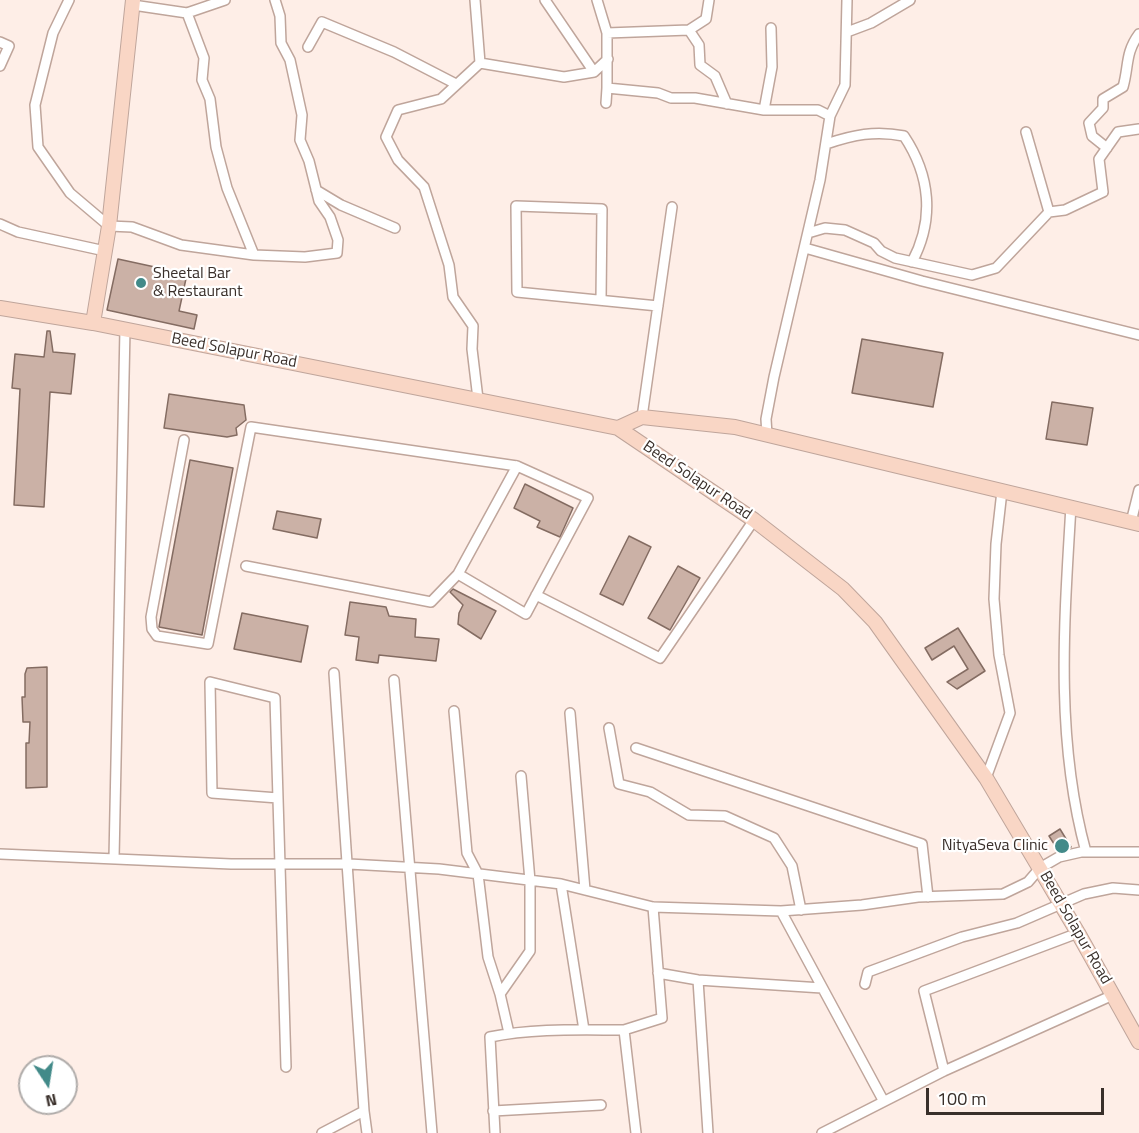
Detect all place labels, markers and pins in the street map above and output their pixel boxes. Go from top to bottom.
place label: Sheetal Bar & Restaurant [153,264,243,302]
marker: Sheetal Bar & Restaurant [134,276,148,290]
place label: NityaSeva Clinic [942,836,1048,856]
marker: NityaSeva Clinic [1053,837,1071,855]

